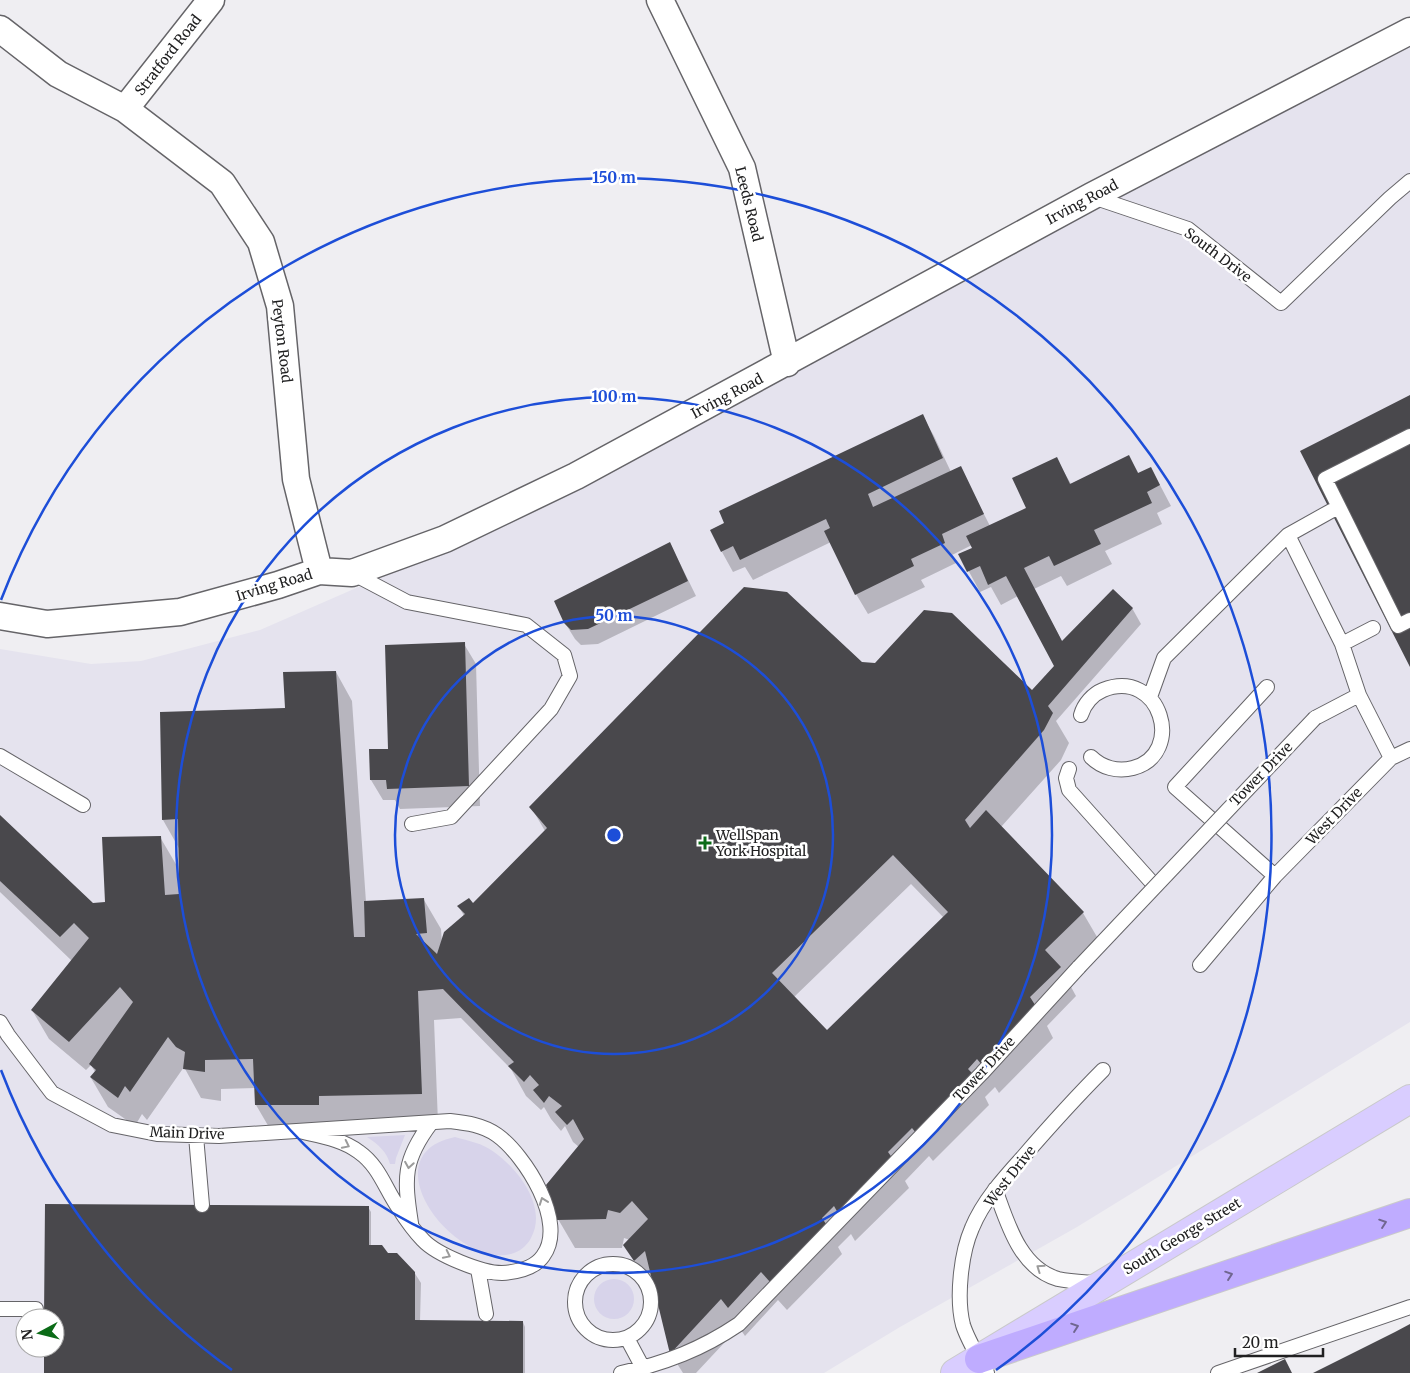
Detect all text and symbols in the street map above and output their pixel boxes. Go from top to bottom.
street label: Stratford Road [131,11,206,99]
street label: Leeds Road [731,165,767,244]
text: 150 m [592,168,636,187]
street label: Irving Road [1043,175,1122,228]
street label: South Drive [1181,224,1255,286]
street label: Peyton Road [268,298,296,384]
street label: Irving Road [688,369,767,422]
text: 100 m [592,387,636,406]
street label: Irving Road [234,565,315,605]
text: 50 m [595,606,633,625]
street label: Tower Drive [1226,738,1296,810]
street label: West Drive [1302,784,1366,849]
centre of rings [605,826,623,844]
place label: WellSpan York Hospital [715,826,807,860]
marker: WellSpan York Hospital [698,836,712,850]
street label: Tower Drive [949,1033,1019,1105]
street label: Main Drive [149,1123,225,1143]
one-way arrow [340,1139,349,1149]
street label: West Drive [980,1142,1039,1211]
one-way arrow [404,1161,415,1169]
street label: South George Street [1120,1193,1245,1278]
one-way arrow [539,1197,549,1205]
one-way arrow [1378,1218,1387,1228]
one-way arrow [442,1249,451,1259]
one-way arrow [1036,1265,1046,1274]
one-way arrow [1224,1270,1233,1280]
north arrow [15,1308,65,1358]
one-way arrow [1070,1322,1079,1332]
scale bar [1235,1326,1322,1358]
text: N [17,1328,37,1341]
text: 20 m [1242,1333,1279,1352]

